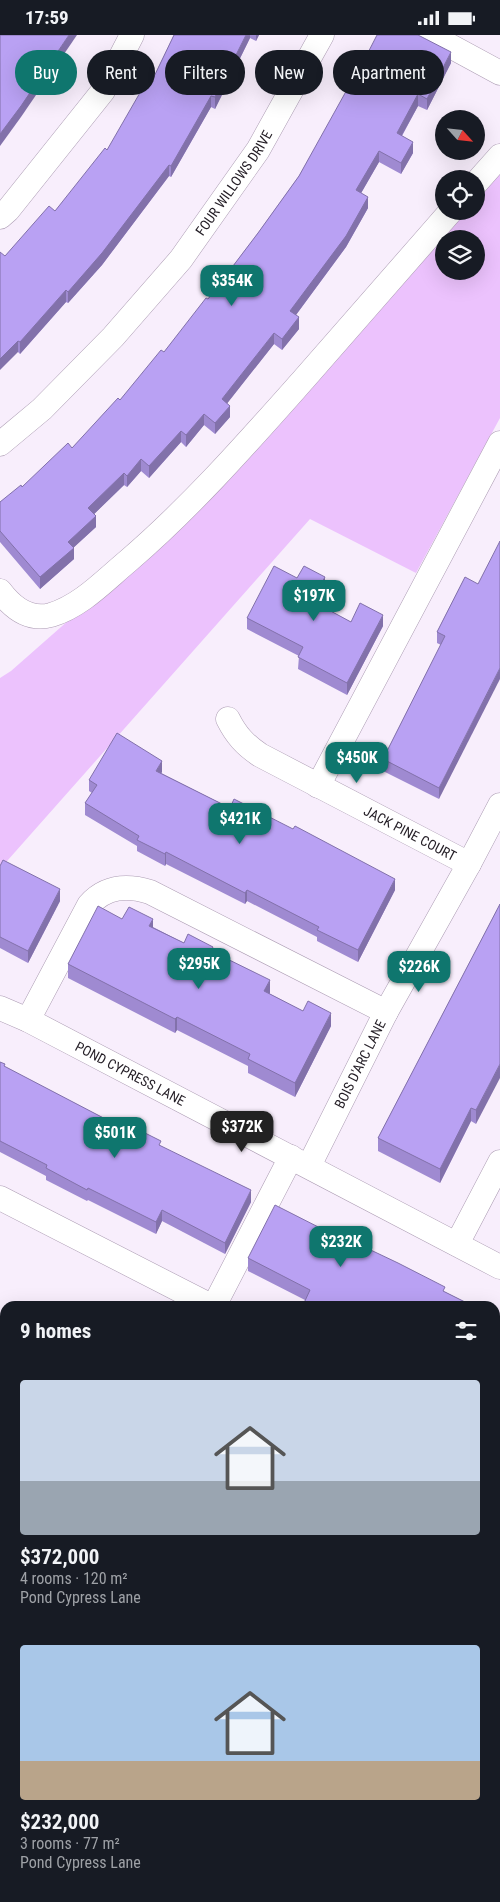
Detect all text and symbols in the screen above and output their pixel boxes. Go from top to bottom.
text: 17:59 [25,6,69,29]
chip: Buy [15,50,77,95]
chip: Rent [87,50,155,95]
chip: Filters [165,50,245,95]
chip: New [255,50,323,95]
chip: Apartment [333,50,444,95]
north arrow [435,110,485,160]
map controls [435,110,485,280]
street label: FOUR WILLOWS DRIVE [192,127,275,239]
button: locate [435,170,485,220]
button: layers [435,230,485,280]
pin: $354K [197,265,267,307]
text: $354K [211,271,253,290]
pin: $197K [279,579,349,622]
text: $197K [293,586,335,605]
pin: $450K [322,741,392,784]
text: $450K [336,748,378,767]
pin: $421K [205,803,275,845]
street label: JACK PINE COURT [361,803,459,864]
text: $421K [219,809,261,828]
pin: $295K [164,947,234,990]
pin: $226K [384,951,454,993]
text: $295K [178,954,220,973]
text: $226K [398,957,440,976]
street label: BOIS D'ARC LANE [331,1017,389,1111]
street label: POND CYPRESS LANE [73,1038,188,1109]
pin: $372K [207,1111,277,1153]
pin: $501K [80,1117,150,1159]
text: $372K [221,1117,263,1136]
text: $501K [94,1123,136,1142]
pin: $232K [306,1225,376,1268]
text: $232K [320,1232,362,1251]
icon: filters [452,1317,480,1345]
text: 9 homes [20,1319,91,1343]
icon: home [205,1413,295,1503]
text: $372,000 [20,1545,99,1569]
text: 4 rooms · 120 m² [20,1569,128,1588]
text: Pond Cypress Lane [20,1588,141,1607]
icon: home [205,1678,295,1768]
text: $232,000 [20,1810,99,1834]
text: 3 rooms · 77 m² [20,1834,120,1853]
text: Pond Cypress Lane [20,1853,141,1872]

